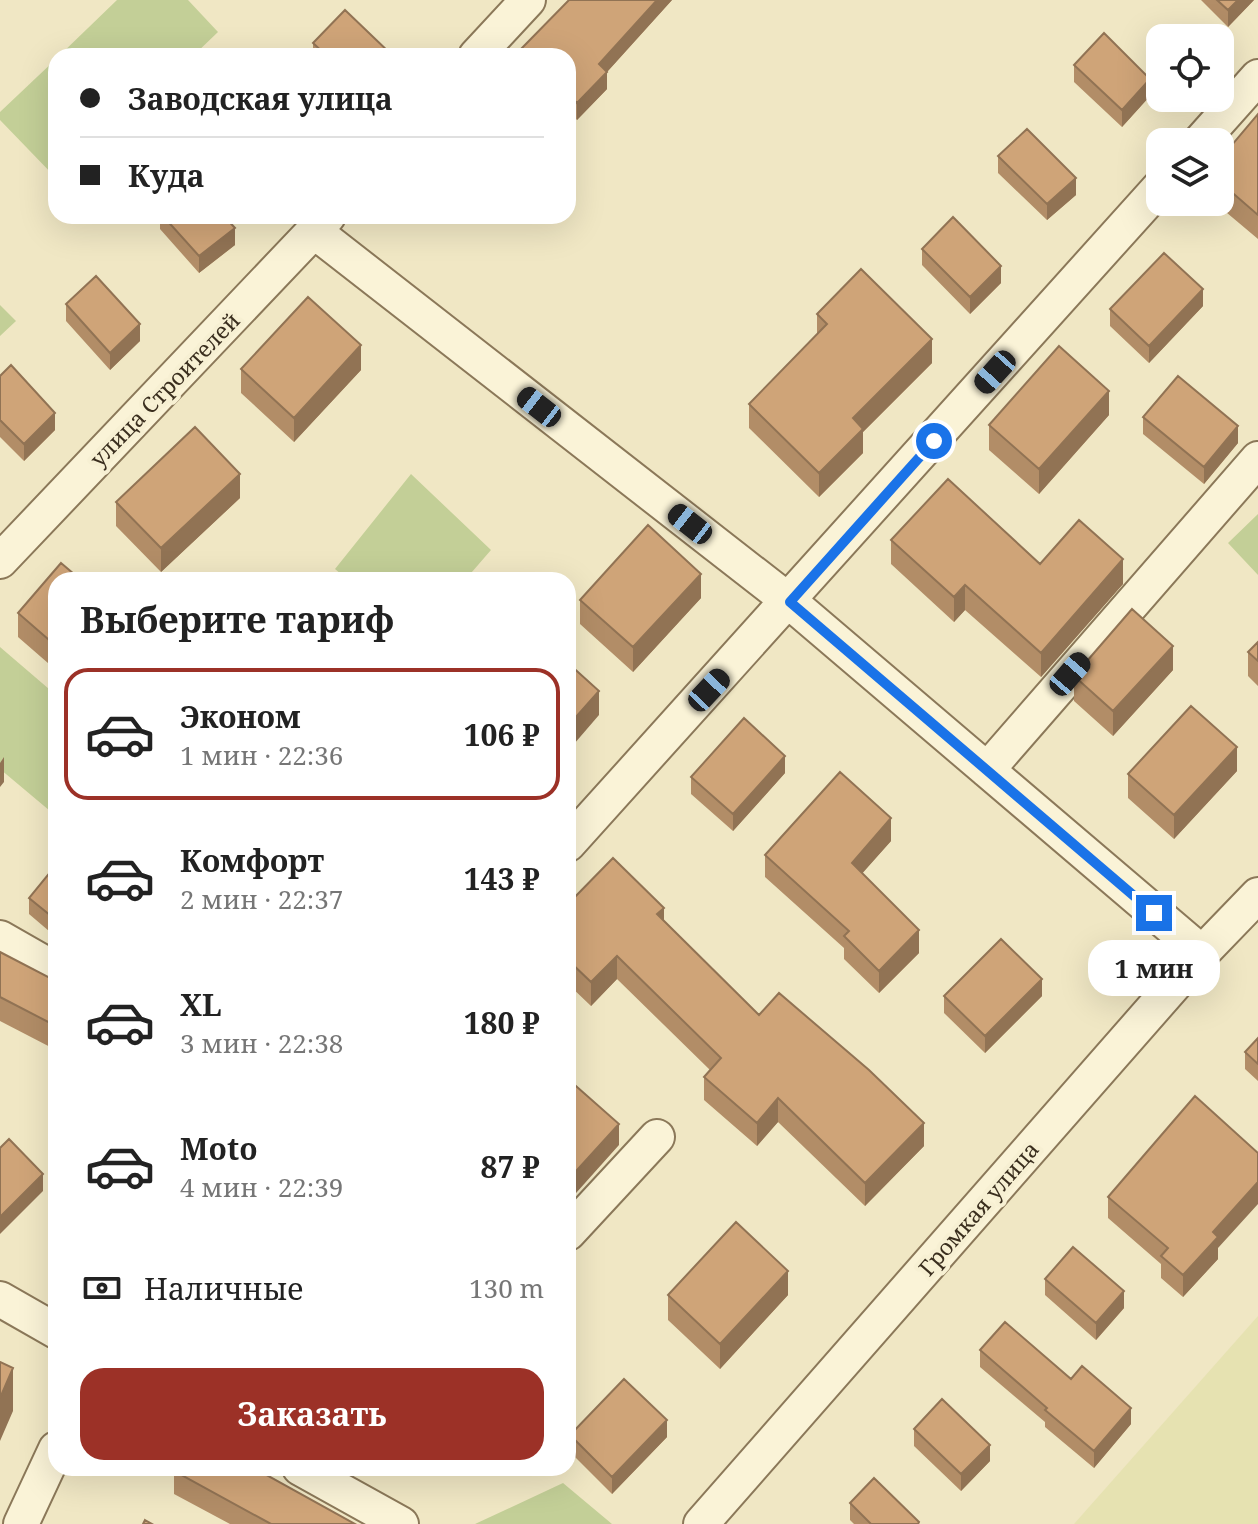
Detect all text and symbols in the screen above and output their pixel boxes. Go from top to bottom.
map controls [1146,24,1234,216]
button: locate [1146,24,1234,112]
text: Заводская улица [128,78,393,119]
button: layers [1146,128,1234,216]
text: Куда [128,155,205,196]
street label: улица Строителей [82,305,246,473]
car [970,346,1020,398]
car [513,383,565,431]
route start [916,423,952,459]
car [664,500,716,548]
text: Выберите тариф [80,595,394,644]
car [1045,648,1095,700]
car [684,664,734,716]
text: Эконом [180,696,300,737]
icon: car [84,698,156,770]
text: 106 ₽ [464,714,540,755]
text: 1 мин · 22:36 [180,737,343,773]
text: Комфорт [180,840,324,881]
icon: car [84,842,156,914]
text: 143 ₽ [464,858,540,899]
text: 2 мин · 22:37 [180,881,343,917]
route end [1136,895,1172,931]
callout: 1 мин [1088,941,1220,997]
text: 1 мин [1115,950,1193,986]
text: XL [180,984,222,1025]
icon: car [84,986,156,1058]
text: 180 ₽ [464,1002,540,1043]
text: 3 мин · 22:38 [180,1025,343,1061]
text: Moto [180,1128,258,1169]
icon: car [84,1130,156,1202]
street label: Громкая улица [911,1134,1045,1282]
text: 87 ₽ [481,1146,540,1187]
text: 4 мин · 22:39 [180,1169,343,1205]
icon: cash [80,1266,124,1310]
text: Наличные [144,1268,303,1309]
text: 130 m [469,1270,544,1306]
button: Заказать [80,1368,544,1460]

